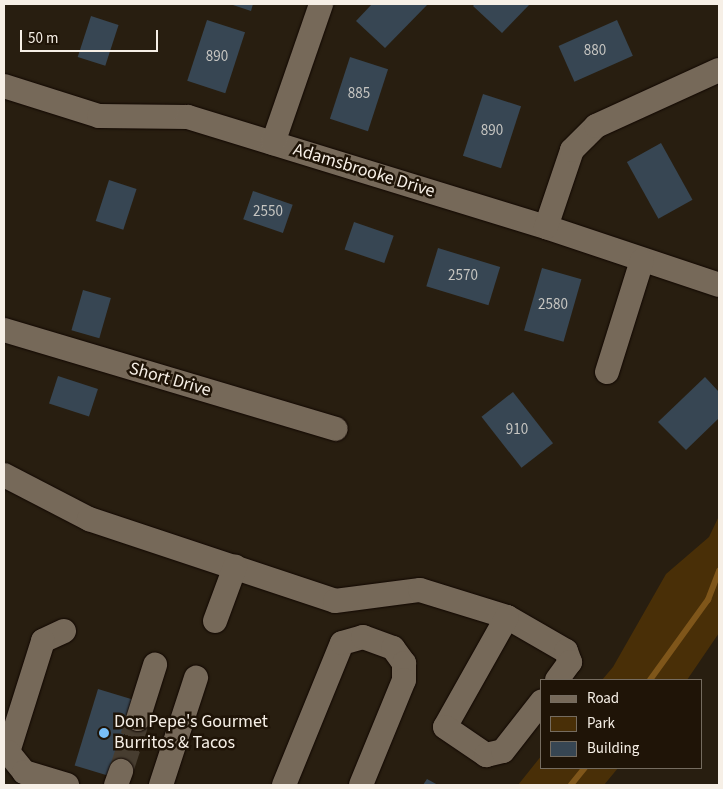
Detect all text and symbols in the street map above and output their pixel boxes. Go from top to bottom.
scale bar [22,20,160,52]
text: 50 m [28,28,58,49]
house number: 880 [584,42,606,60]
house number: 890 [206,48,228,66]
house number: 885 [348,85,370,103]
house number: 890 [481,122,503,140]
street label: Adamsbrooke Drive [291,139,437,203]
house number: 2550 [253,203,283,221]
house number: 2570 [448,267,478,285]
house number: 2580 [538,296,568,314]
street label: Short Drive [127,358,213,402]
house number: 910 [506,421,528,439]
legend [540,679,703,769]
text: Road [587,688,619,709]
place label: Don Pepe's Gourmet Burritos & Tacos [114,712,268,754]
text: Park [587,713,615,734]
marker: Don Pepe's Gourmet Burritos & Tacos [98,727,110,739]
text: Building [587,738,639,759]

